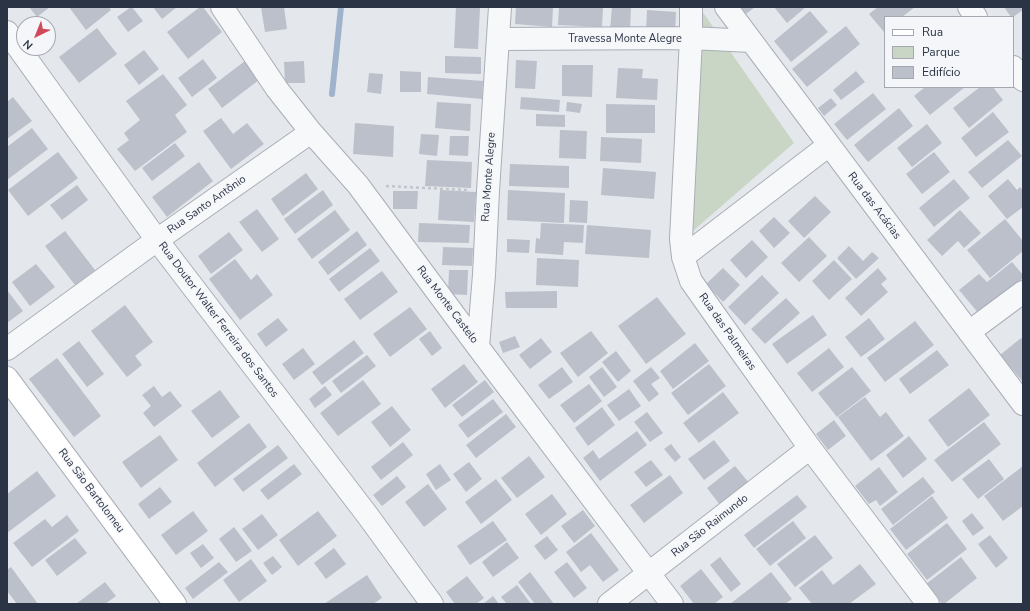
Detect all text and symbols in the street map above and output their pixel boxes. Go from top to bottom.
north arrow [16,16,56,56]
legend [884,16,1014,88]
text: Rua [922,24,943,40]
street label: Travessa Monte Alegre [568,32,682,46]
text: N [20,36,36,53]
text: Parque [922,44,960,60]
text: Edifício [922,64,961,80]
street label: Rua Monte Alegre [479,132,499,222]
street label: Rua das Acácias [845,170,903,242]
street label: Rua Santo Antônio [165,173,249,237]
street label: Rua Doutor Walter Ferreira dos Santos [155,240,281,400]
street label: Rua Monte Castelo [414,264,480,346]
street label: Rua das Palmeiras [695,291,759,373]
street label: Rua São Bartolomeu [55,446,127,536]
street label: Rua São Raimundo [669,492,751,560]

